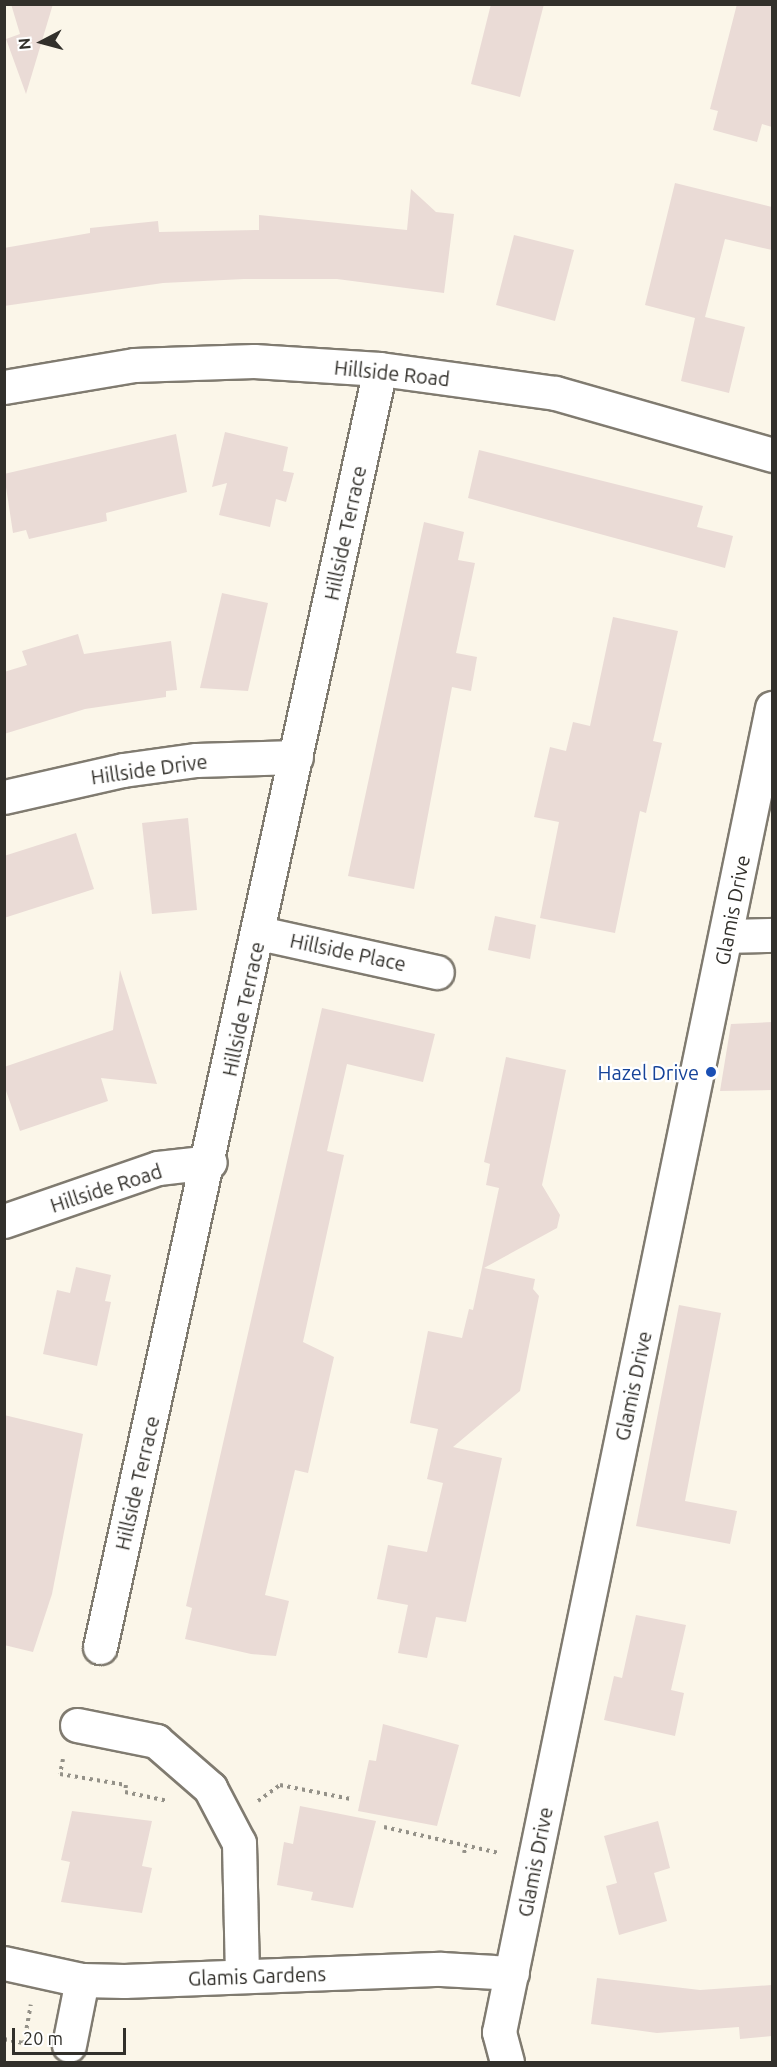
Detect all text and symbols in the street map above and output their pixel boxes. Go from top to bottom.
north arrow [12,12,72,72]
text: N [15,37,34,51]
street label: Hillside Road [333,355,451,391]
street label: Hillside Terrace [319,463,371,603]
street label: Hillside Drive [89,749,209,789]
street label: Glamis Drive [710,853,754,967]
street label: Hillside Place [288,928,408,976]
street label: Hillside Terrace [217,939,269,1079]
place label: Hazel Drive [598,1060,699,1084]
marker: Hazel Drive [704,1065,718,1079]
street label: Hillside Road [47,1159,165,1217]
street label: Glamis Drive [610,1329,656,1443]
street label: Hillside Terrace [110,1414,164,1552]
street label: Glamis Drive [513,1805,557,1919]
street label: Glamis Gardens [188,1962,326,1990]
scale bar [15,2016,129,2054]
text: 20 m [23,2028,63,2048]

